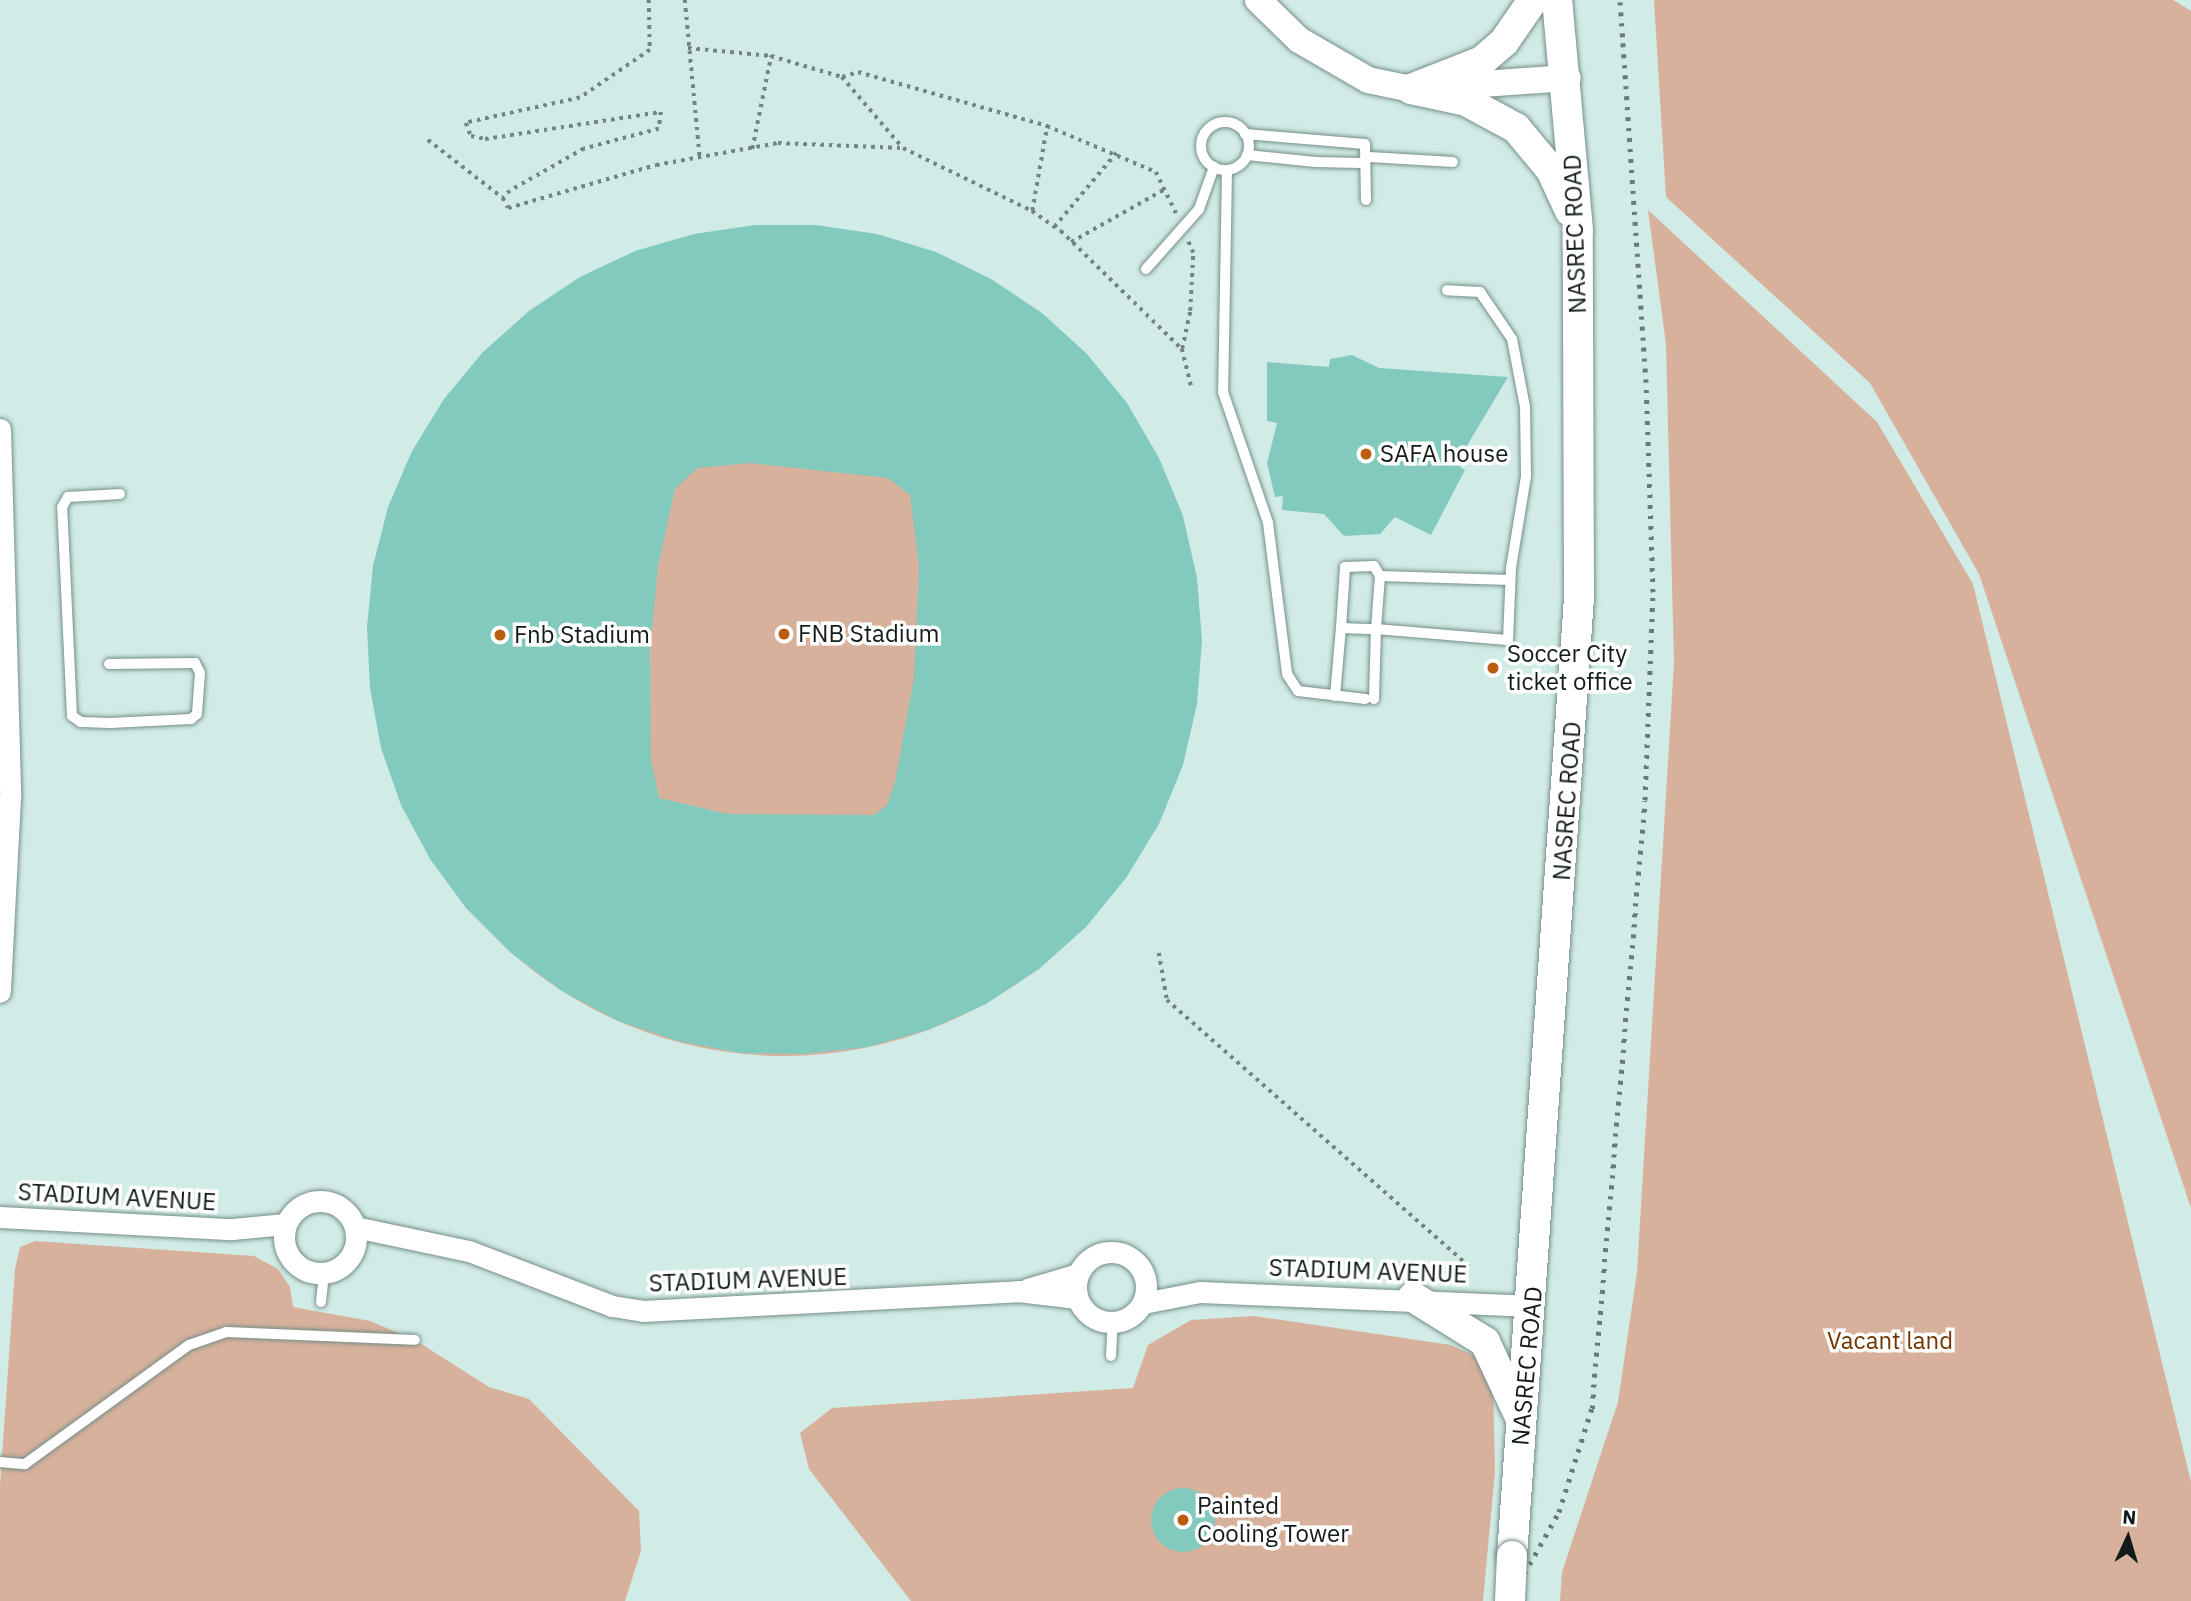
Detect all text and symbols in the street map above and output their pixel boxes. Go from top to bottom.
street label: NASREC ROAD [1558,154,1592,314]
place label: SAFA house [1380,440,1508,468]
marker: SAFA house [1358,446,1374,462]
place label: FNB Stadium [798,620,939,648]
place label: Fnb Stadium [514,621,650,649]
marker: FNB Stadium [776,626,792,642]
marker: Fnb Stadium [492,627,508,643]
place label: Soccer City ticket office [1507,640,1633,696]
marker: Soccer City ticket office [1485,660,1501,676]
street label: NASREC ROAD [1547,720,1587,882]
street label: STADIUM AVENUE [17,1177,217,1217]
street label: STADIUM AVENUE [1268,1253,1468,1289]
street label: STADIUM AVENUE [648,1262,848,1298]
street label: NASREC ROAD [1506,1285,1548,1447]
park label: Vacant land [1827,1327,1953,1355]
place label: Painted Cooling Tower [1197,1492,1349,1548]
north arrow [2093,1503,2163,1573]
text: N [2122,1505,2137,1530]
marker: Painted Cooling Tower [1175,1512,1191,1528]

